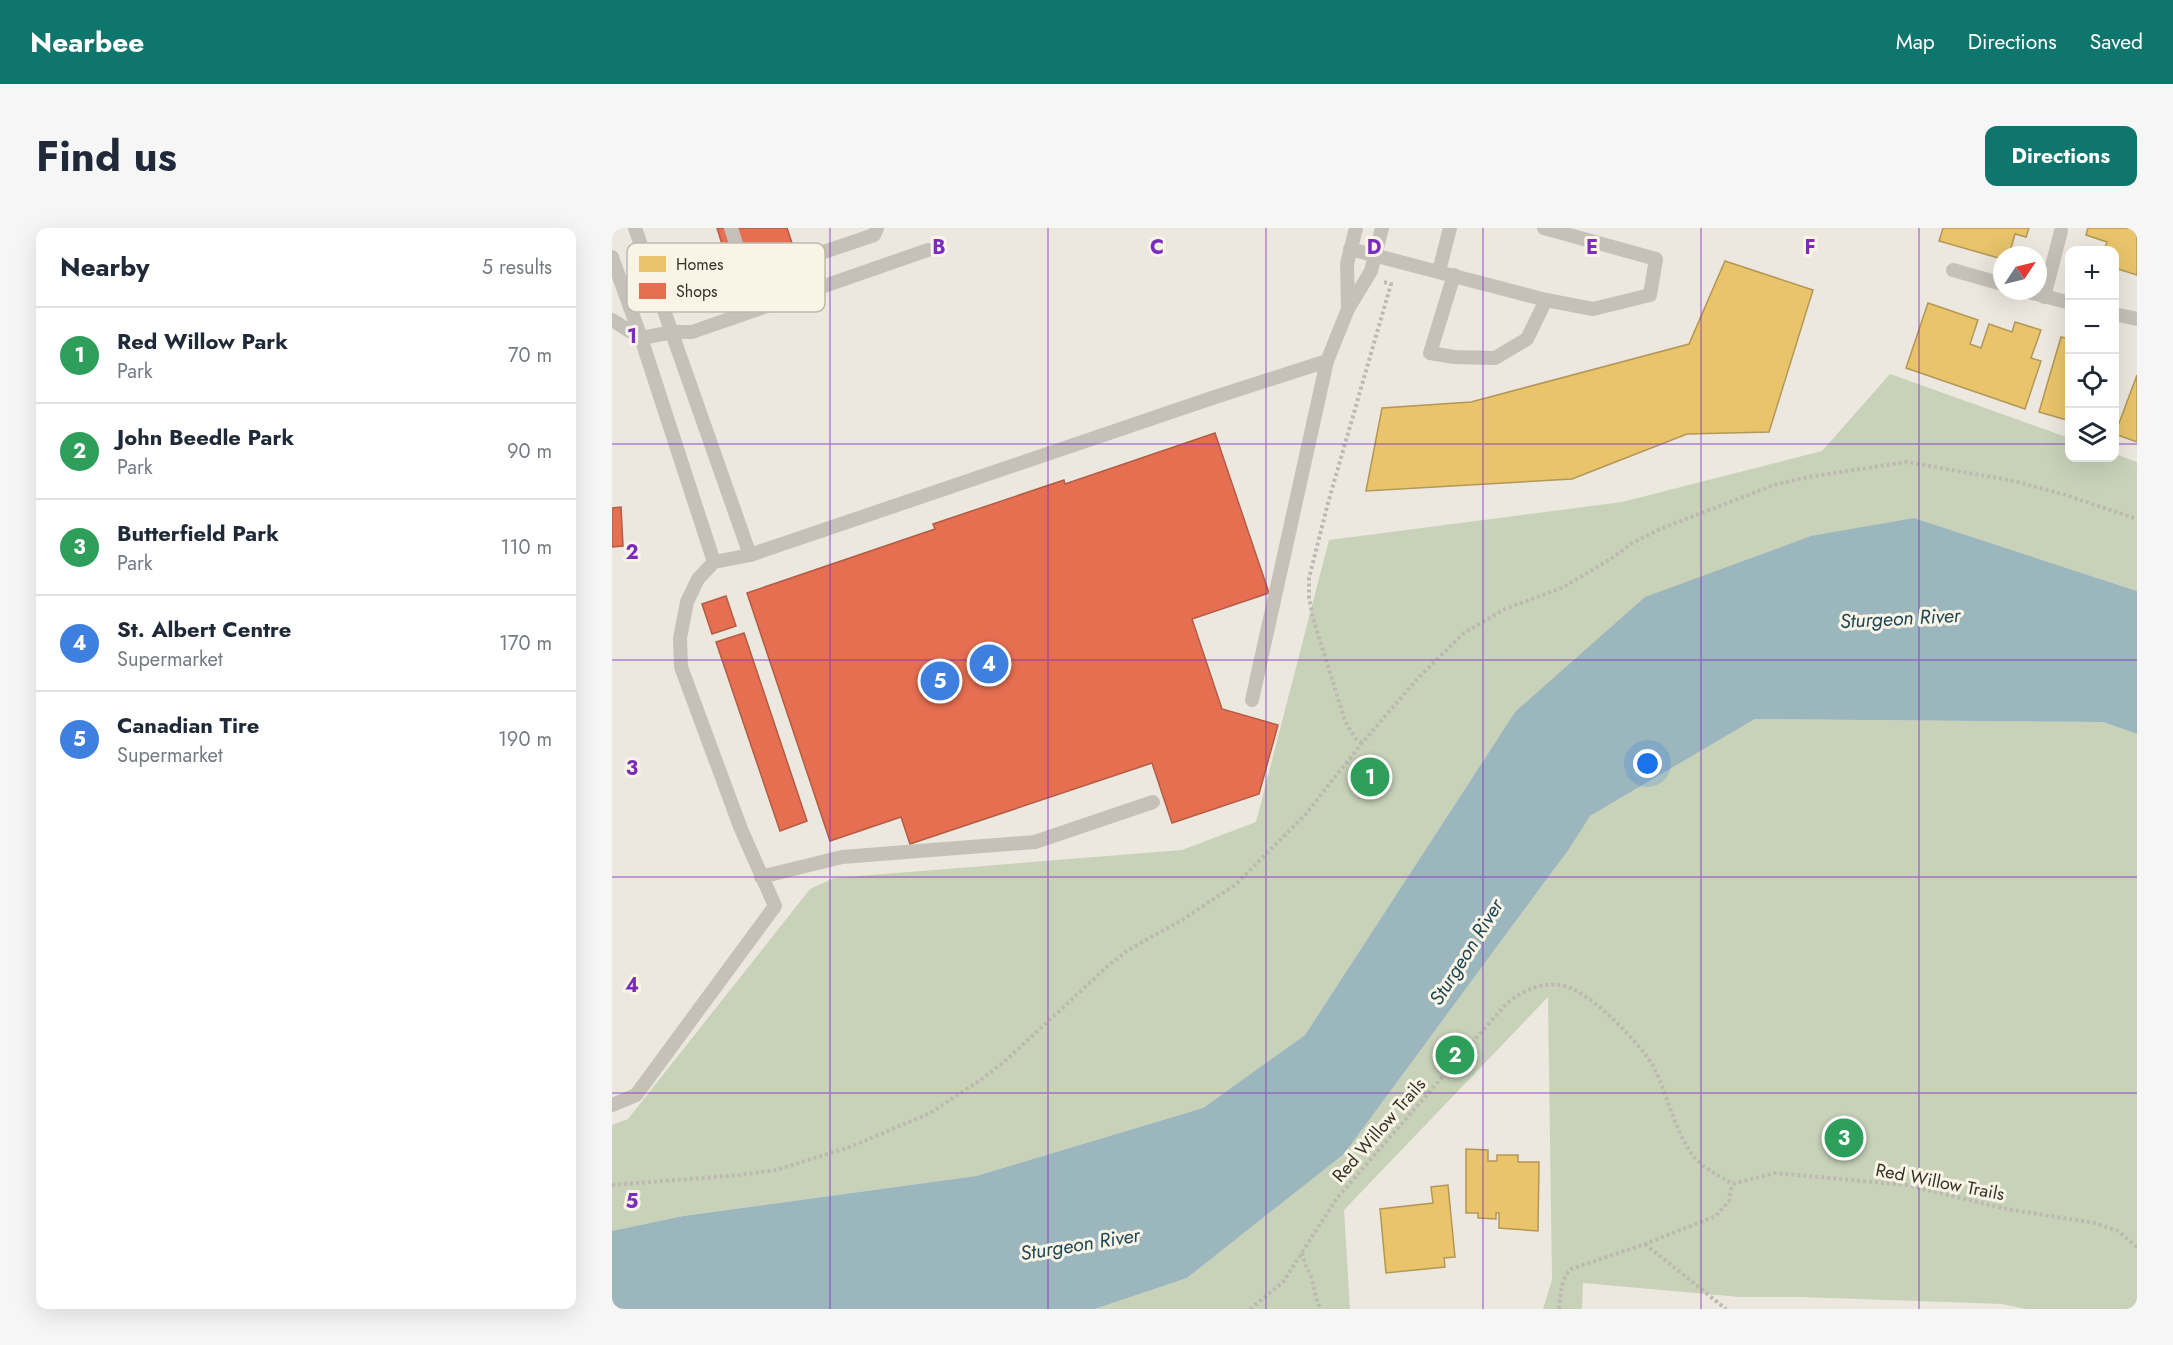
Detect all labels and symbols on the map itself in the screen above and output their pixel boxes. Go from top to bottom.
text: B [932,233,946,262]
text: C [1150,233,1164,262]
text: D [1367,233,1381,262]
text: E [1586,233,1598,262]
text: F [1804,233,1816,262]
legend [627,243,825,312]
north arrow [1993,246,2047,300]
text: Homes [676,253,723,276]
text: Shops [676,280,717,303]
text: 1 [627,322,637,351]
text: 2 [625,538,639,567]
water label: Sturgeon River [1839,601,1962,636]
pin: 4 [970,642,1009,686]
pin: 5 [920,658,960,704]
your location [1633,749,1662,778]
text: 3 [626,754,638,783]
pin: 1 [1350,754,1389,800]
water label: Sturgeon River [1422,892,1511,1011]
text: 4 [625,971,639,1000]
pin: 2 [1436,1032,1474,1078]
street label: Red Willow Trails [1326,1072,1432,1188]
pin: 3 [1824,1116,1864,1160]
street label: Red Willow Trails [1873,1157,2007,1207]
text: 5 [626,1187,639,1216]
water label: Sturgeon River [1018,1221,1143,1268]

